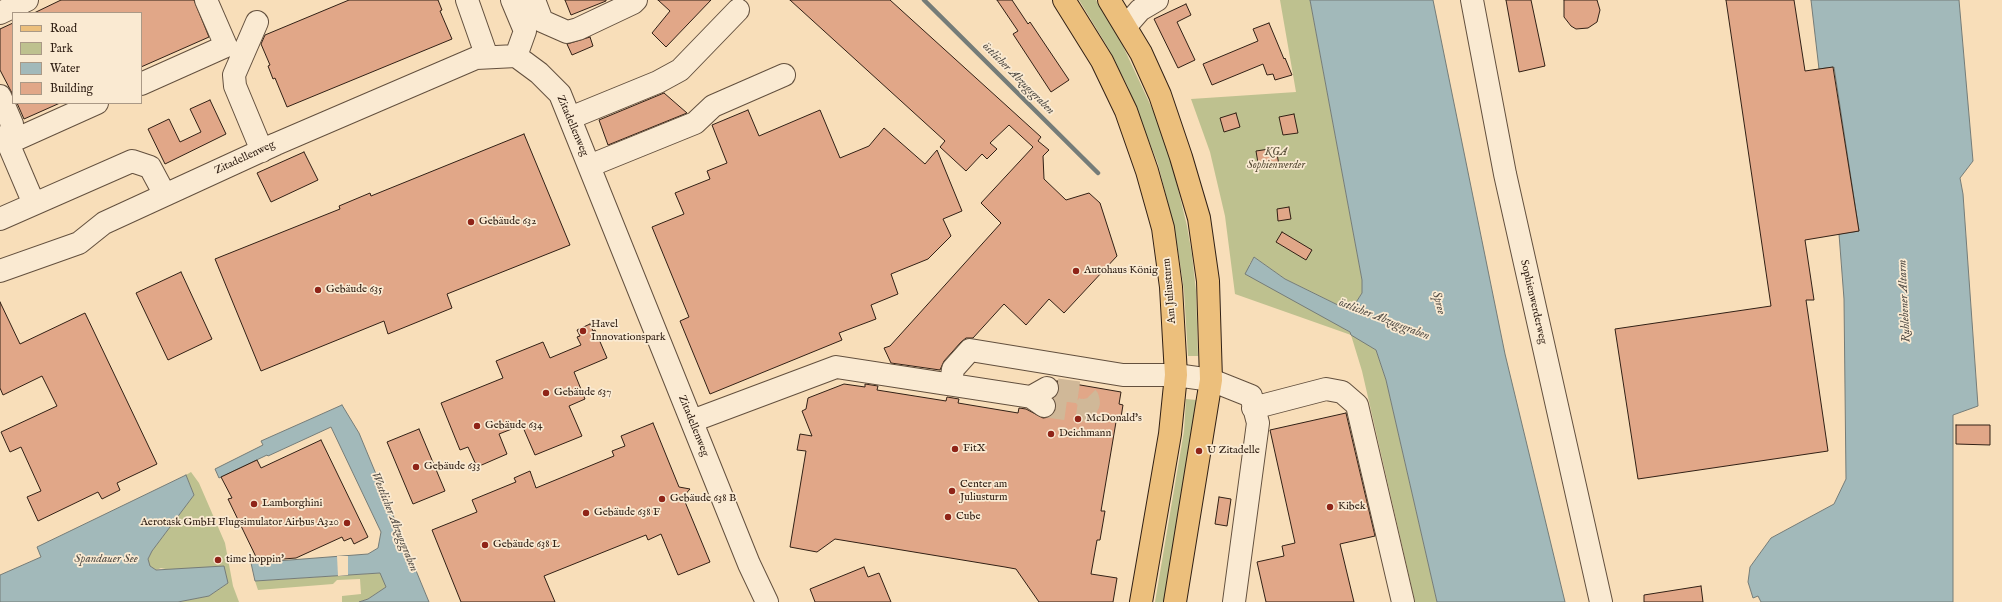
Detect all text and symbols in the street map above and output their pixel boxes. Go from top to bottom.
legend [12,12,142,104]
text: Road [50,21,77,36]
water label: östlicher Abzugsgraben [979,40,1057,118]
text: Park [50,41,73,56]
text: Water [50,61,80,76]
text: Building [50,81,93,96]
street label: Zitadellenweg [553,93,591,159]
street label: Zitadellenweg [213,138,277,178]
park label: KGA Sophienwerder [1247,146,1305,172]
place label: Gebäude 632 [479,215,536,229]
marker: Gebäude 632 [466,217,476,227]
street label: Am Juliusturm [1161,258,1179,324]
street label: Sophienwerderweg [1517,258,1549,346]
water label: Ruhlebener Altarm [1896,259,1914,343]
place label: Autohaus König [1084,264,1158,278]
marker: Autohaus König [1071,266,1081,276]
place label: Gebäude 635 [326,283,382,297]
marker: Gebäude 635 [313,285,323,295]
water label: Spree [1428,290,1448,316]
water label: östlicher Abzugsgraben [1336,296,1432,344]
place label: Havel Innovationspark [591,318,666,344]
marker: Havel Innovationspark [578,326,588,336]
place label: Gebäude 637 [554,386,611,400]
marker: Gebäude 637 [541,388,551,398]
street label: Zitadellenweg [675,393,711,459]
place label: McDonald's [1086,412,1142,426]
marker: McDonald's [1073,414,1083,424]
place label: Gebäude 634 [485,419,543,433]
marker: Gebäude 634 [472,421,482,431]
place label: Deichmann [1059,427,1111,441]
marker: Deichmann [1046,429,1056,439]
place label: FitX [963,442,986,456]
marker: FitX [950,444,960,454]
place label: U Zitadelle [1207,444,1260,458]
marker: U Zitadelle [1194,446,1204,456]
place label: Gebäude 633 [424,460,480,474]
marker: Gebäude 633 [411,462,421,472]
water label: Westlicher Abzugsgraben [367,470,421,574]
place label: Center am Juliusturm [960,478,1007,504]
marker: Center am Juliusturm [947,486,957,496]
place label: Gebäude 638 B [670,492,736,506]
marker: Gebäude 638 B [657,494,667,504]
place label: Lamborghini [262,497,322,511]
marker: Lamborghini [249,499,259,509]
place label: Kibek [1338,500,1366,514]
marker: Kibek [1325,502,1335,512]
place label: Gebäude 638 F [594,506,660,520]
marker: Gebäude 638 F [581,508,591,518]
place label: Cube [956,510,980,524]
marker: Cube [943,512,953,522]
place label: Aerotask GmbH Flugsimulator Airbus A320 [140,516,339,530]
marker: Aerotask GmbH Flugsimulator Airbus A320 [342,518,352,528]
place label: Gebäude 638 L [493,538,560,552]
marker: Gebäude 638 L [480,540,490,550]
water label: Spandauer See [74,553,138,567]
place label: time hoppin' [226,553,284,567]
marker: time hoppin' [213,555,223,565]

